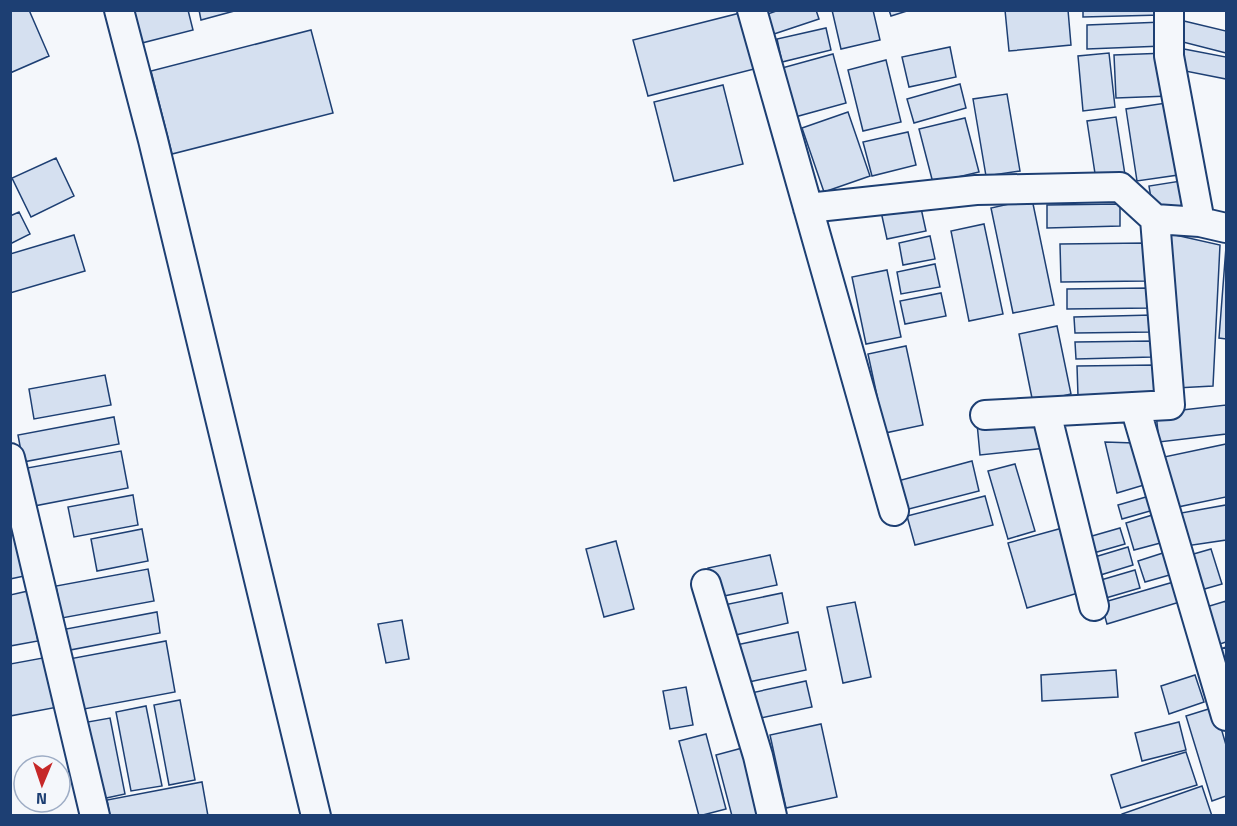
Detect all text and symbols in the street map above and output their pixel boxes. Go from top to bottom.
north arrow [12,754,72,814]
text: N [36,787,47,811]

